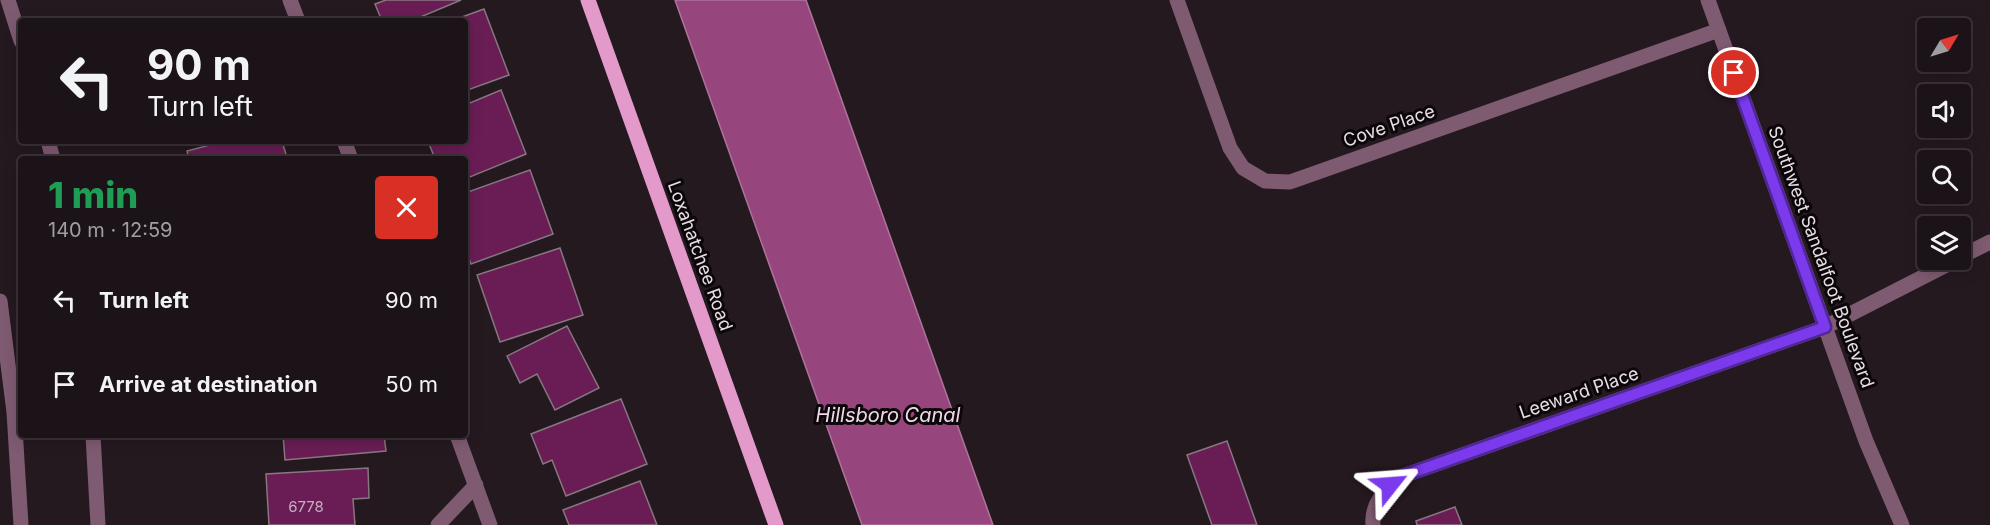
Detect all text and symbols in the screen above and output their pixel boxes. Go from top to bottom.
north arrow [1917,18,1971,72]
map controls [1917,18,1971,270]
text: 90 m [147,39,251,90]
icon: left [48,42,126,120]
pin [1708,47,1759,98]
icon: arrive [1717,56,1750,89]
button: sound [1917,84,1971,138]
text: Turn left [147,90,253,123]
street label: Cove Place [1340,100,1437,151]
street label: Southwest Sandalfoot Boulevard [1764,123,1879,390]
button: search [1917,150,1971,204]
text: 1 min [48,173,138,217]
button: close [375,176,438,239]
street label: Loxahatchee Road [664,178,737,333]
button: layers [1917,216,1971,270]
text: 140 m · 12:59 [48,218,172,242]
icon: left [48,284,81,317]
text: Turn left [99,287,189,313]
text: 90 m [385,287,438,313]
street label: Leeward Place [1516,362,1641,423]
icon: arrive [48,368,81,401]
text: Arrive at destination [99,371,318,397]
text: 50 m [385,371,438,397]
water label: Hillsboro Canal [816,403,961,427]
position arrow [1358,453,1422,517]
house number: 6778 [288,497,324,516]

